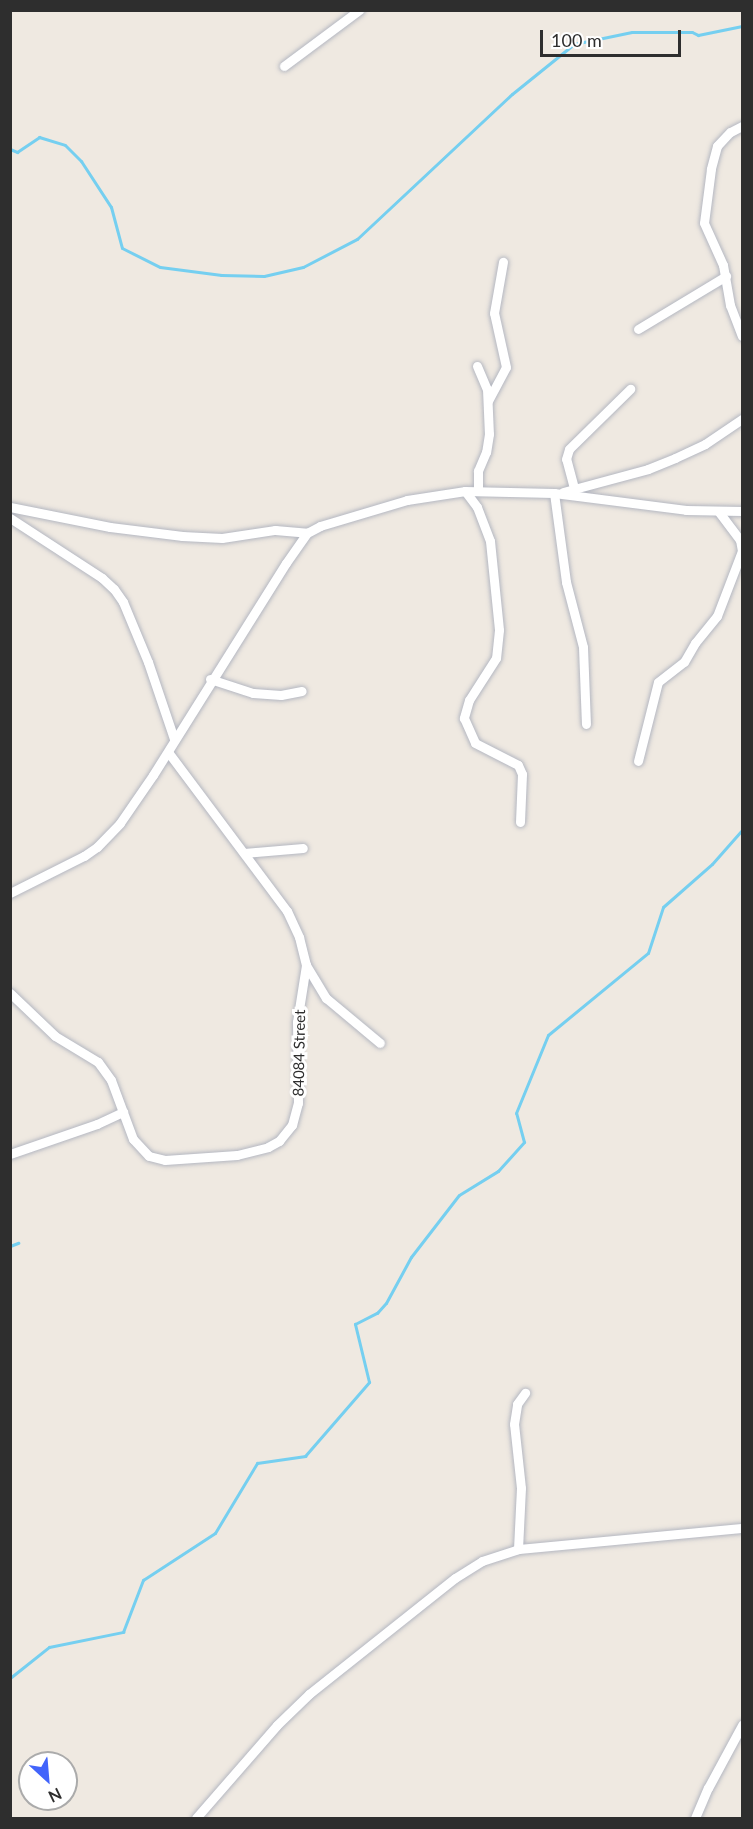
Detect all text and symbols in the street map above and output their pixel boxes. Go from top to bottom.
scale bar [543,18,684,56]
text: 100 m [551,29,602,51]
street label: 84084 Street [289,1009,309,1097]
north arrow [18,1751,78,1811]
text: N [46,1785,65,1807]

